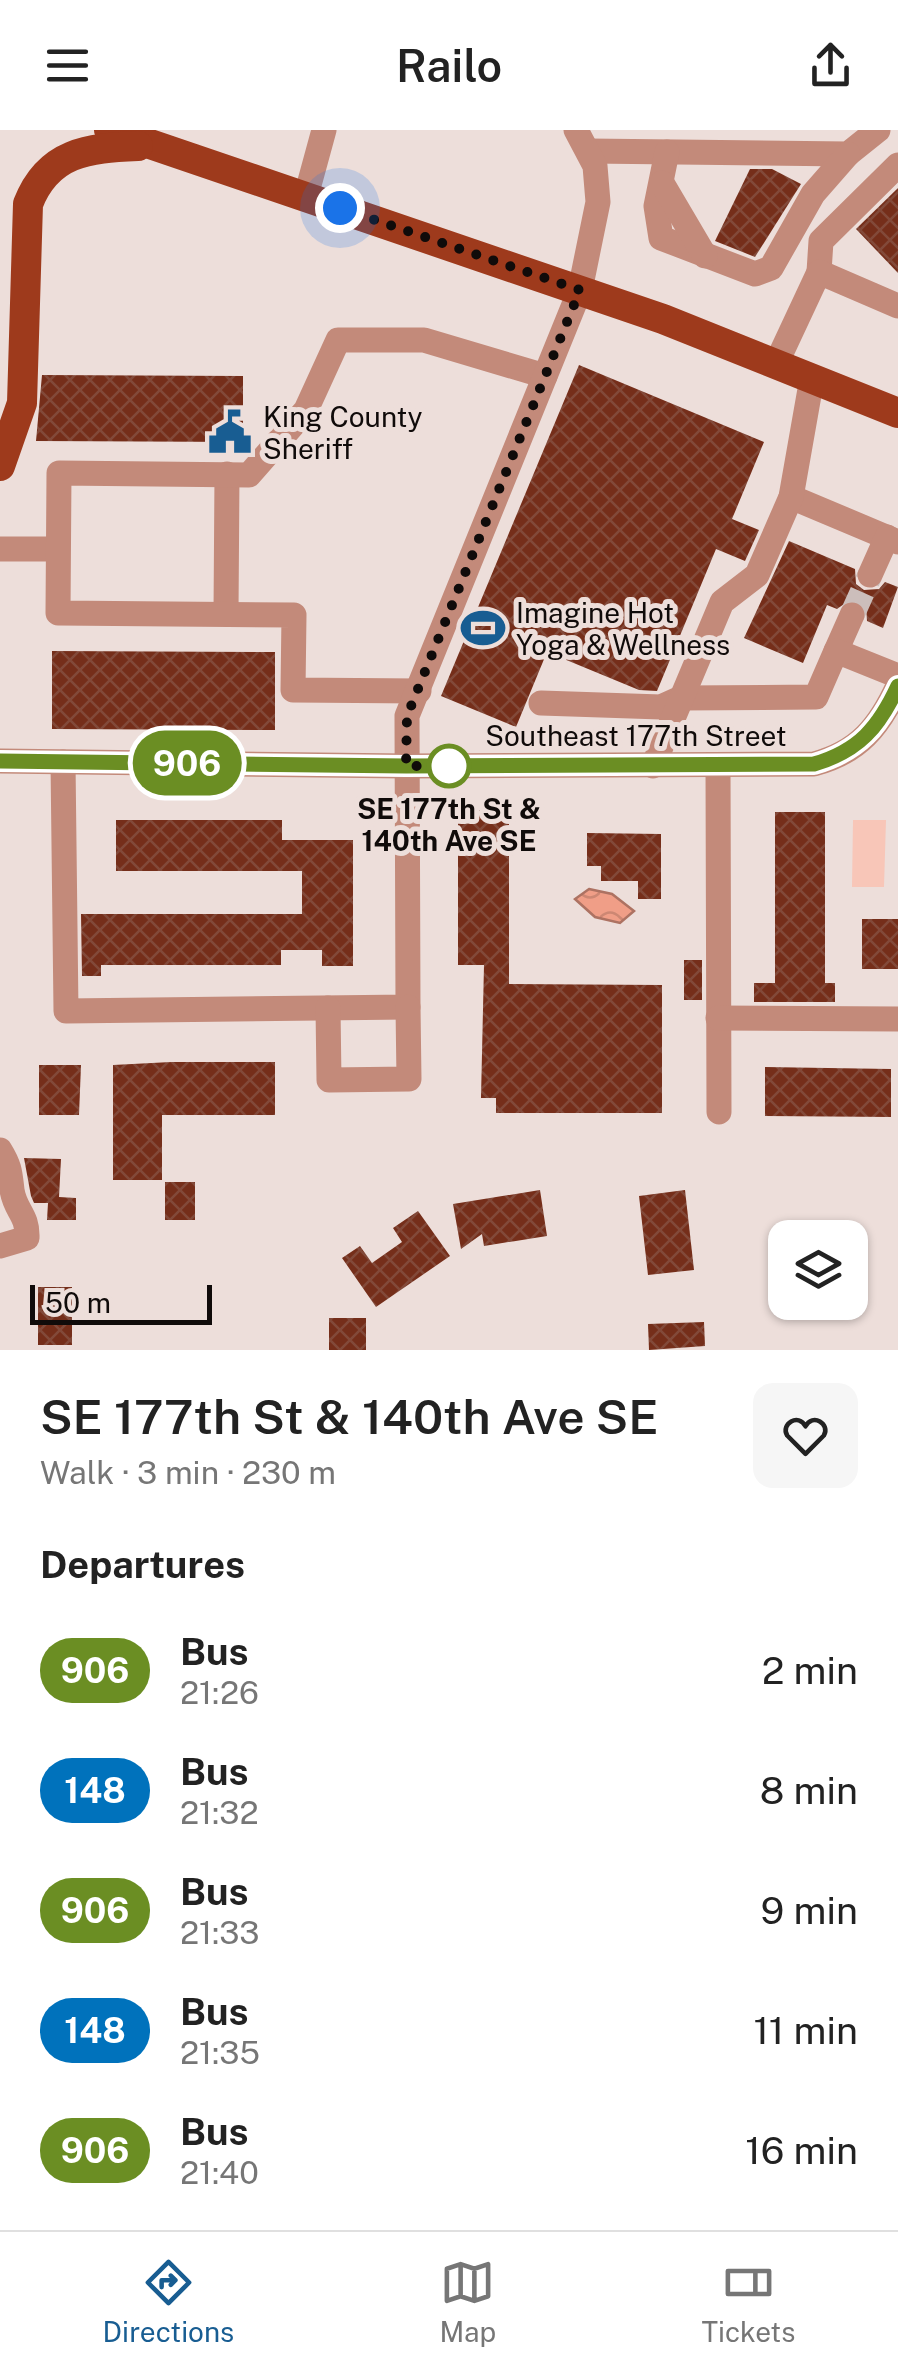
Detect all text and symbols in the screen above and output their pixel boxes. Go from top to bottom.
icon: menu [40,38,95,93]
icon: share [803,38,858,93]
text: Railo [396,39,502,92]
your location [315,183,365,233]
place label: King County Sheriff [263,400,423,465]
public building icon: King County Sheriff [206,408,254,456]
place label: Imagine Hot Yoga & Wellness [516,596,730,661]
sports icon: Imagine Hot Yoga & Wellness [459,604,507,652]
street label: Southeast 177th Street [485,719,787,752]
line badge: 906 [130,730,244,796]
text: 906 [153,743,221,784]
marker: SE 177th St & 140th Ave SE [428,745,470,787]
place label: SE 177th St & 140th Ave SE [357,792,541,857]
map controls [768,1220,868,1320]
button: layers [768,1220,868,1320]
scale bar [30,1280,212,1324]
text: 50 m [45,1286,111,1319]
button: heart [753,1383,858,1488]
text: SE 177th St & 140th Ave SE [40,1388,658,1445]
text: Walk · 3 min · 230 m [40,1454,336,1491]
text: Departures [40,1542,245,1587]
text: Bus [180,1629,249,1674]
text: 2 min [762,1648,858,1693]
text: 906 [61,1650,129,1691]
text: 21:26 [180,1674,259,1711]
text: Bus [180,1749,249,1794]
text: 8 min [760,1768,858,1813]
text: 148 [64,1770,126,1811]
text: 21:32 [180,1794,259,1831]
text: Bus [180,1869,249,1914]
text: 9 min [761,1888,858,1933]
text: 906 [61,1890,129,1931]
text: 21:33 [180,1914,259,1951]
text: Bus [180,1989,249,2034]
text: 11 min [753,2008,858,2053]
text: 148 [64,2010,126,2051]
text: 21:35 [180,2034,260,2071]
text: Bus [180,2109,249,2154]
text: 16 min [745,2128,858,2173]
text: 906 [61,2130,129,2171]
text: 21:40 [180,2154,259,2191]
tab: Directions [103,2255,234,2348]
tab: Map [439,2255,496,2348]
tab: Tickets [701,2255,795,2348]

